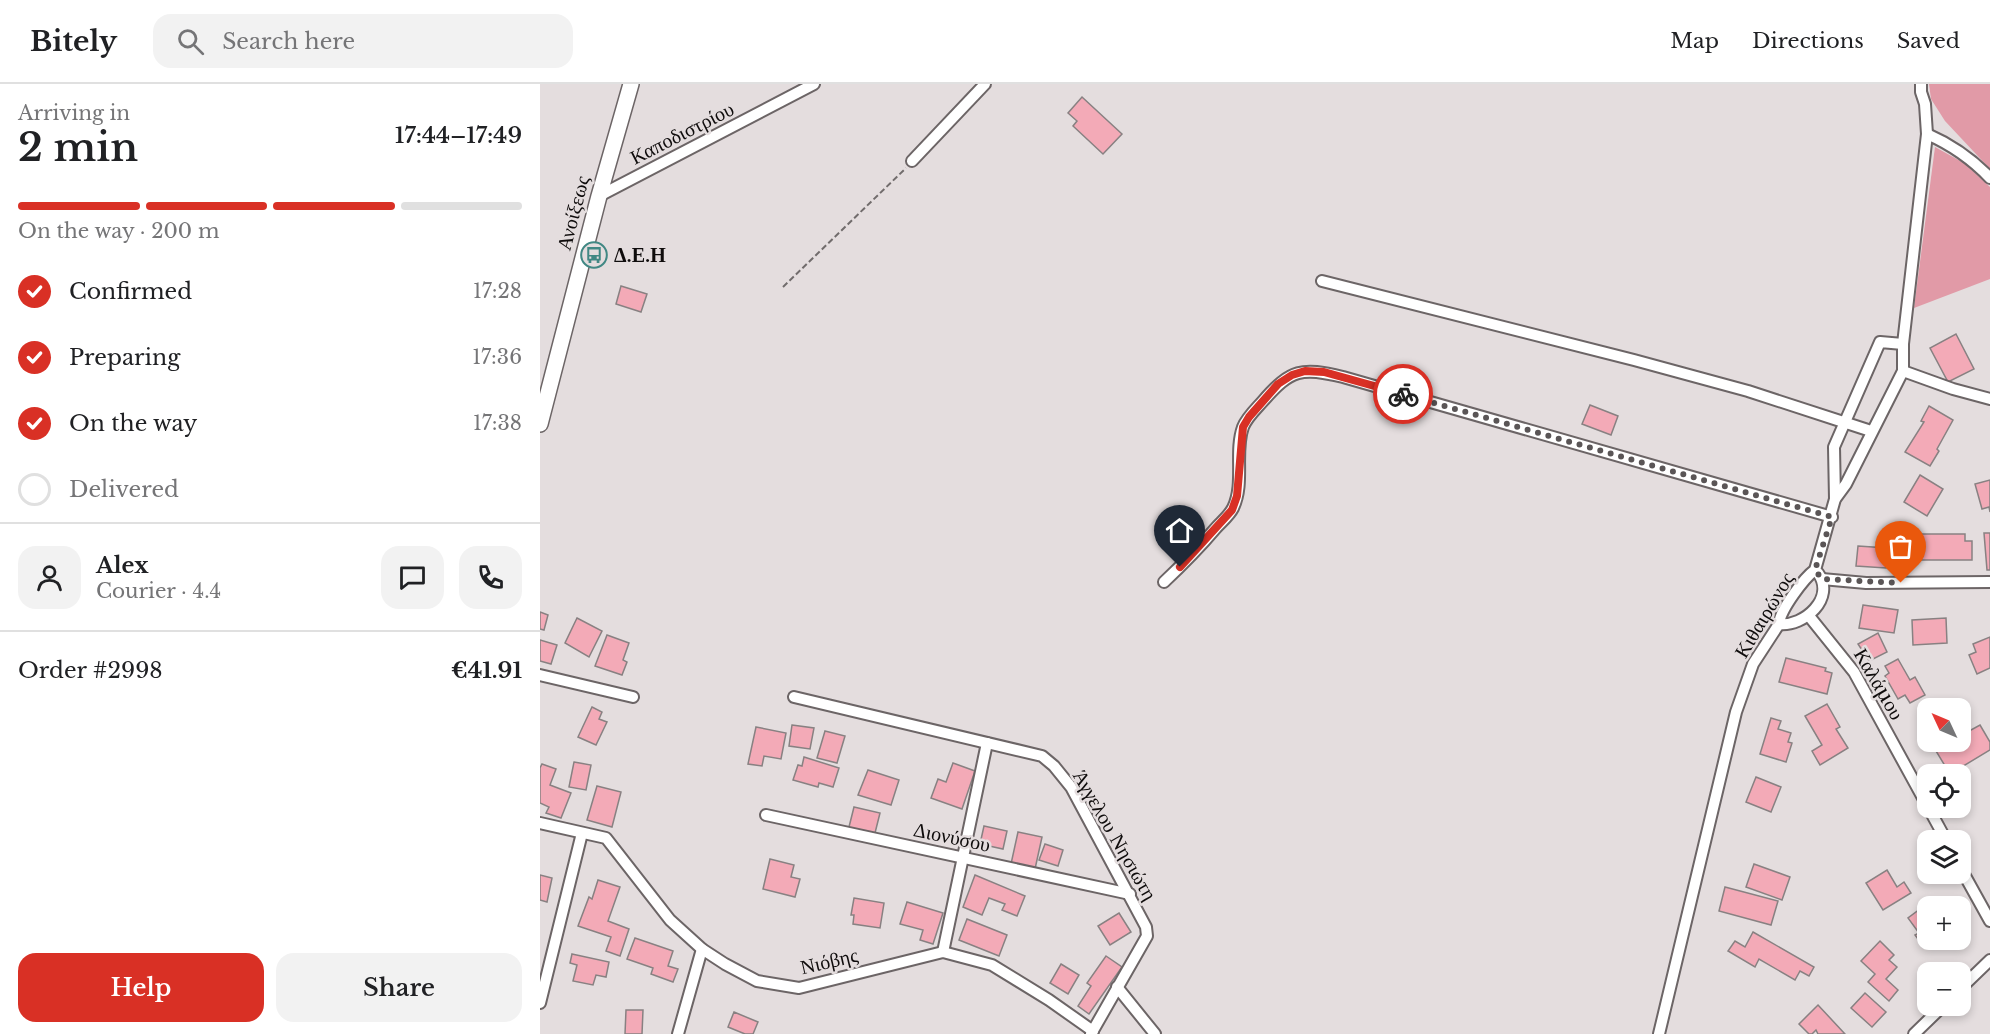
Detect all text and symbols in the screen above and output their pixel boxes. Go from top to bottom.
search box [153,14,573,68]
text: Bitely [30,24,117,59]
icon: search [174,25,207,58]
text: Search here [222,28,355,55]
text: Map [1670,28,1719,54]
text: Directions [1752,28,1864,54]
text: Saved [1897,28,1960,54]
street label: Καποδιστρίου [626,97,738,169]
text: Arriving in [18,101,130,125]
text: 17:44–17:49 [395,122,522,149]
text: 2 min [18,123,138,172]
street label: Ανοίξεως [552,173,594,253]
text: On the way · 200 m [18,219,219,243]
bus stop icon: Δ.Ε.Η [579,240,609,270]
place label: Δ.Ε.Η [614,243,666,267]
icon: check [18,275,51,308]
text: Confirmed [69,278,192,305]
text: 17:28 [473,279,522,303]
icon: check [18,341,51,374]
text: Preparing [69,344,180,371]
text: 17:36 [472,345,522,369]
courier [1373,364,1433,424]
icon: bike [1387,378,1420,411]
icon: check [18,407,51,440]
text: On the way [69,410,197,437]
text: 17:38 [473,411,522,435]
text: Delivered [69,476,179,503]
pin [1154,505,1205,567]
icon: home [1163,514,1196,547]
pin [1875,521,1926,583]
icon: bag [1884,530,1917,563]
button: person [18,546,81,609]
button: chat [381,546,444,609]
button: phone [459,546,522,609]
text: Alex [96,552,149,579]
street label: Κιθαιρώνος [1729,568,1799,662]
text: Courier · 4.4 [96,579,221,603]
street label: Καλάμου [1849,644,1909,724]
text: Order #2998 [18,657,163,684]
text: €41.91 [451,657,522,684]
north arrow [1917,698,1971,752]
map controls [1917,698,1971,1016]
button: locate [1917,764,1971,818]
street label: Άγγελου Νησιώτη [1068,765,1162,905]
street label: Διονύσου [911,817,993,857]
button: layers [1917,830,1971,884]
button: + [1917,896,1971,950]
street label: Νιόβης [798,943,860,979]
button: Help [18,953,264,1022]
button: Share [276,953,522,1022]
button: − [1917,962,1971,1016]

